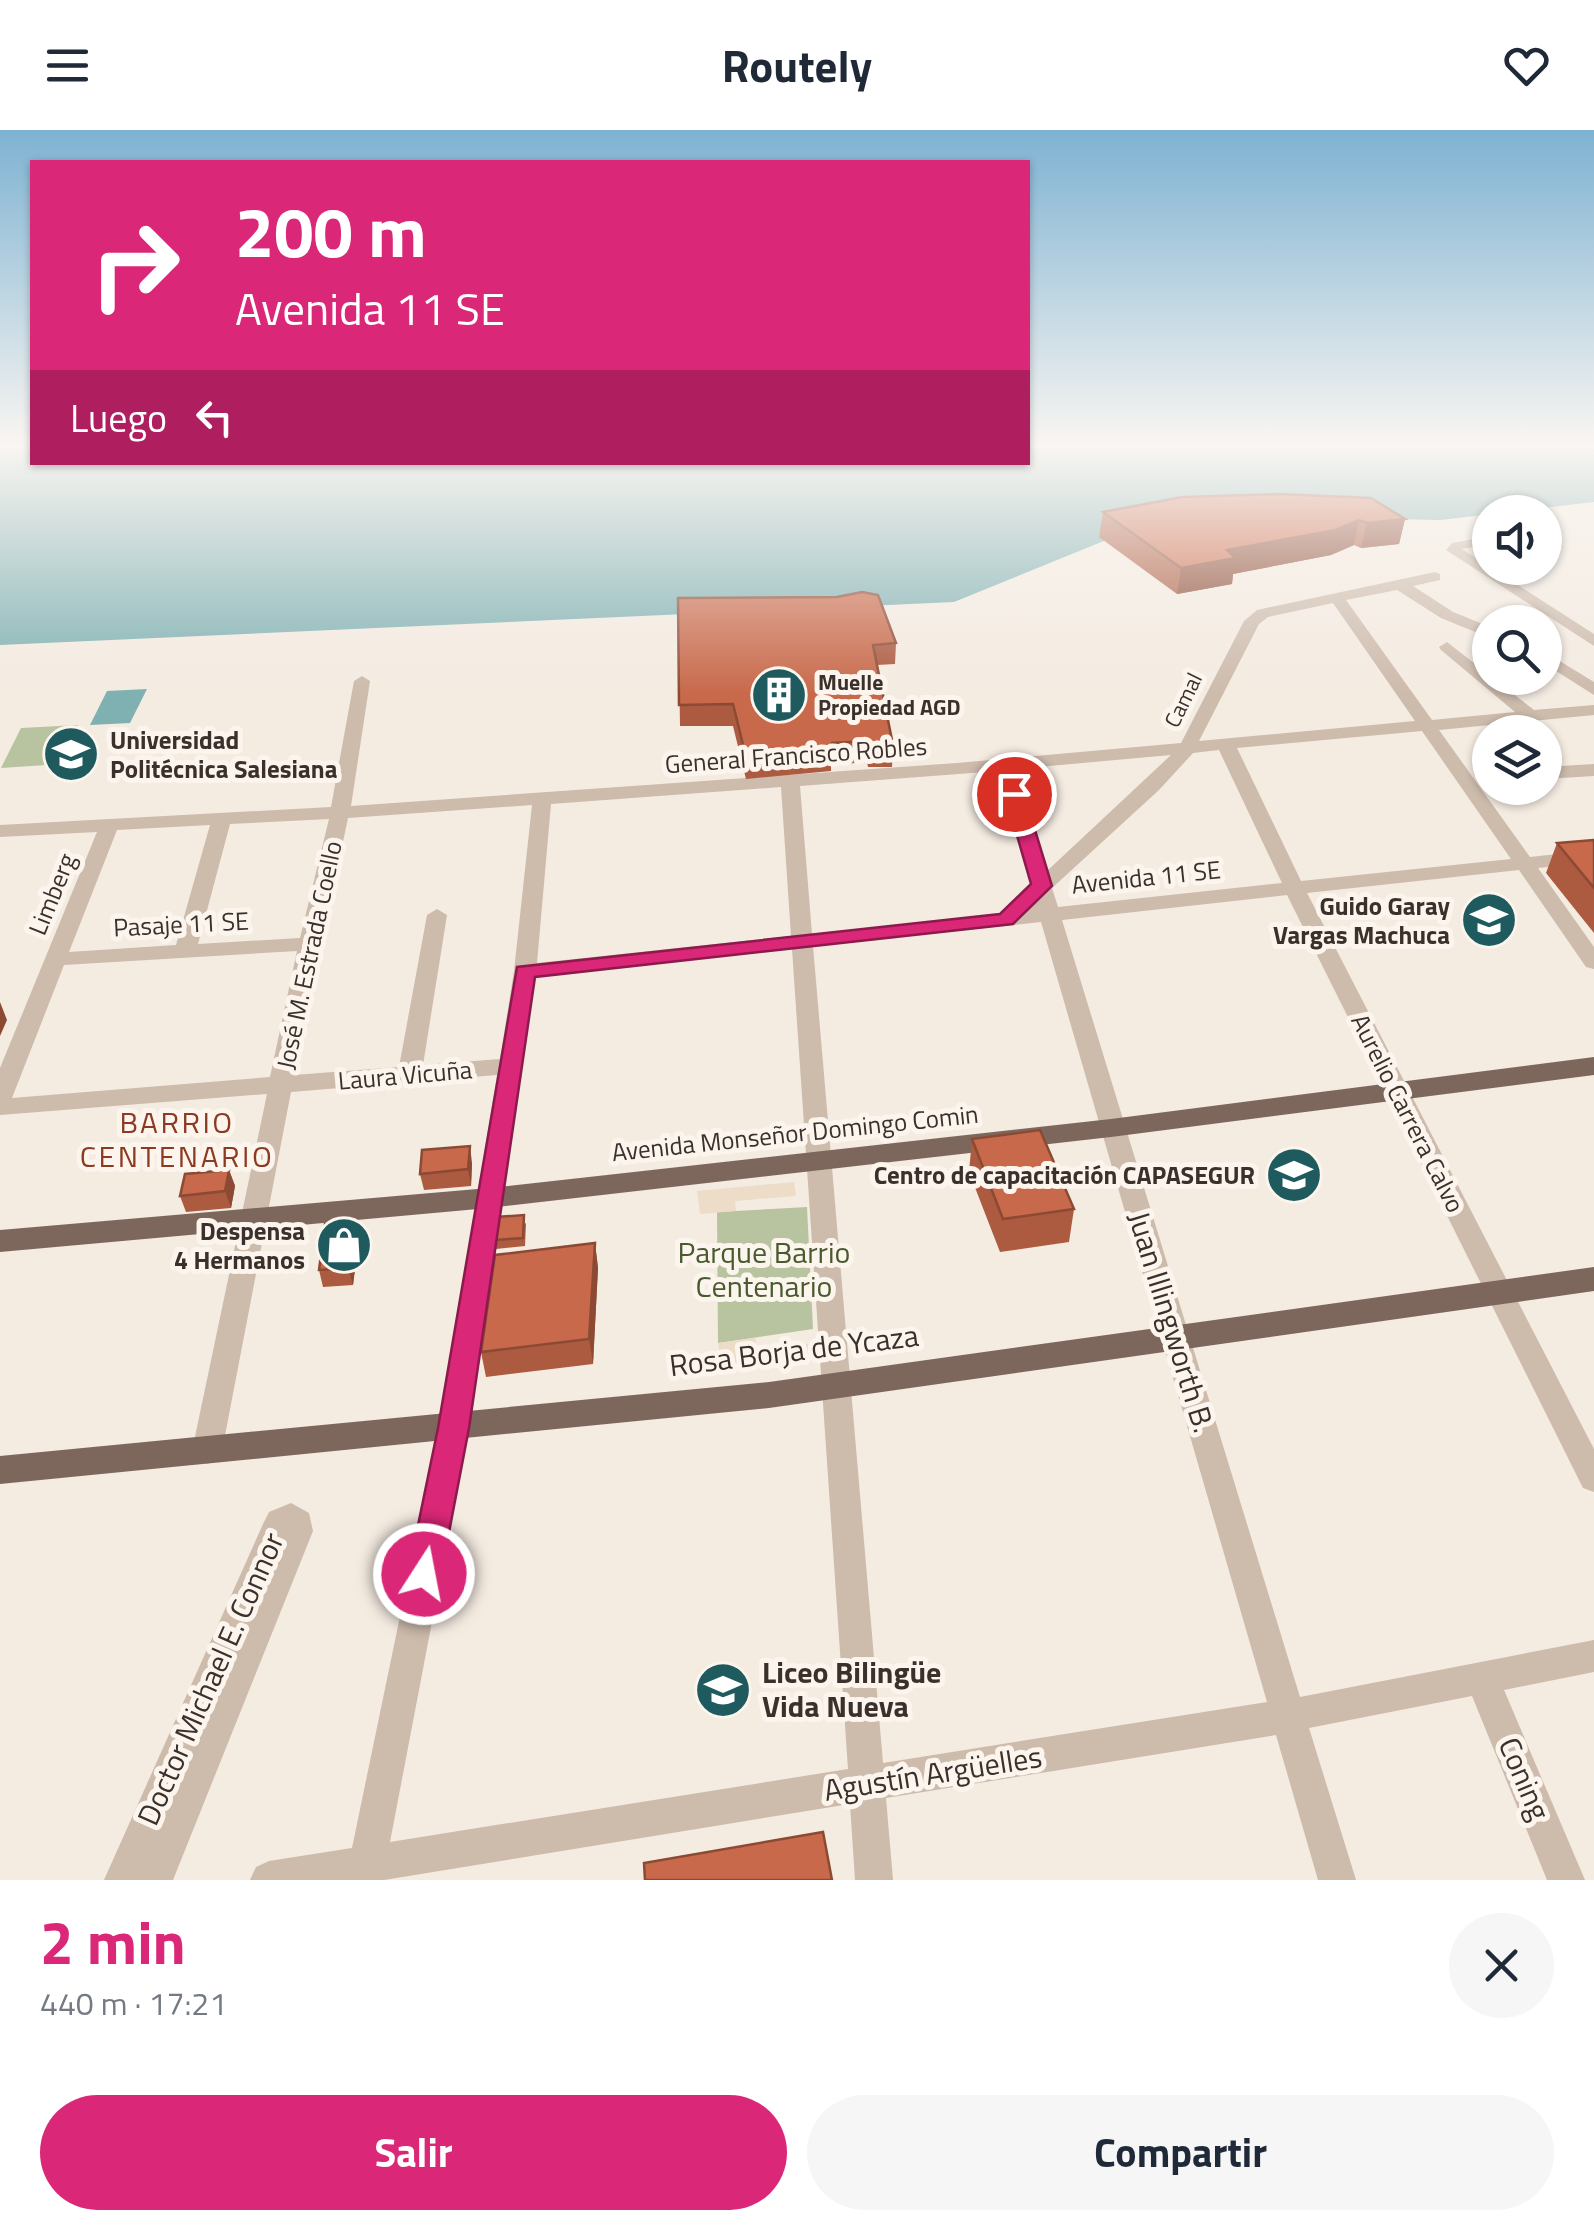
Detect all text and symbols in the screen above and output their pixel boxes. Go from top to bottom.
text: Routely [722,31,872,99]
icon: menu [40,38,95,93]
icon: heart [1499,38,1554,93]
text: 200 m [235,178,427,284]
icon: right [70,200,200,330]
text: Avenida 11 SE [235,274,505,342]
text: Luego [70,389,167,447]
icon: left [187,390,242,445]
map controls [1472,495,1562,805]
button: sound [1472,495,1562,585]
button: search [1472,605,1562,695]
building icon: Muelle Propiedad AGD [749,665,809,725]
place label: Muelle Propiedad AGD [818,665,960,724]
street label: Camal [1155,667,1211,733]
button: layers [1472,715,1562,805]
place label: Universidad Politécnica Salesiana [110,721,337,788]
school or university icon: Universidad Politécnica Salesiana [41,724,101,784]
street label: General Francisco Robles [664,727,928,783]
pin [972,752,1057,837]
icon: arrive [987,767,1042,822]
street label: José M. Estrada Coello [266,837,352,1073]
street label: Limberg [18,847,86,941]
street label: Avenida 11 SE [1069,850,1223,904]
place label: Guido Garay Vargas Machuca [1273,887,1450,954]
school or university icon: Guido Garay Vargas Machuca [1459,890,1519,950]
street label: Pasaje 11 SE [112,901,250,947]
street label: Aurelio Carrera Calvo [1341,1007,1475,1219]
street label: Laura Vicuña [336,1050,474,1100]
street label: Avenida Monseñor Domingo Comin [610,1095,980,1171]
district label: BARRIO CENTENARIO [80,1099,274,1179]
school or university icon: Centro de capacitación CAPASEGUR [1264,1145,1324,1205]
place label: Centro de capacitación CAPASEGUR [874,1156,1255,1194]
street label: Juan Illingworth B. [1117,1206,1227,1438]
place label: Despensa 4 Hermanos [174,1212,305,1279]
shop icon: Despensa 4 Hermanos [314,1215,374,1275]
park label: Parque Barrio Centenario [678,1229,850,1309]
street label: Rosa Borja de Ycaza [667,1312,921,1388]
position arrow [372,1522,476,1626]
street label: Doctor Michael E. Connor [125,1525,295,1832]
place label: Liceo Bilingüe Vida Nueva [762,1649,941,1729]
school or university icon: Liceo Bilingüe Vida Nueva [693,1660,753,1720]
street label: Coning [1487,1730,1563,1827]
street label: Agustín Argüelles [820,1733,1045,1813]
text: 2 min [40,1896,186,1987]
button: close [1449,1913,1554,2018]
text: 440 m · 17:21 [40,1979,227,2027]
button: Salir [40,2095,787,2210]
button: Compartir [807,2095,1554,2210]

